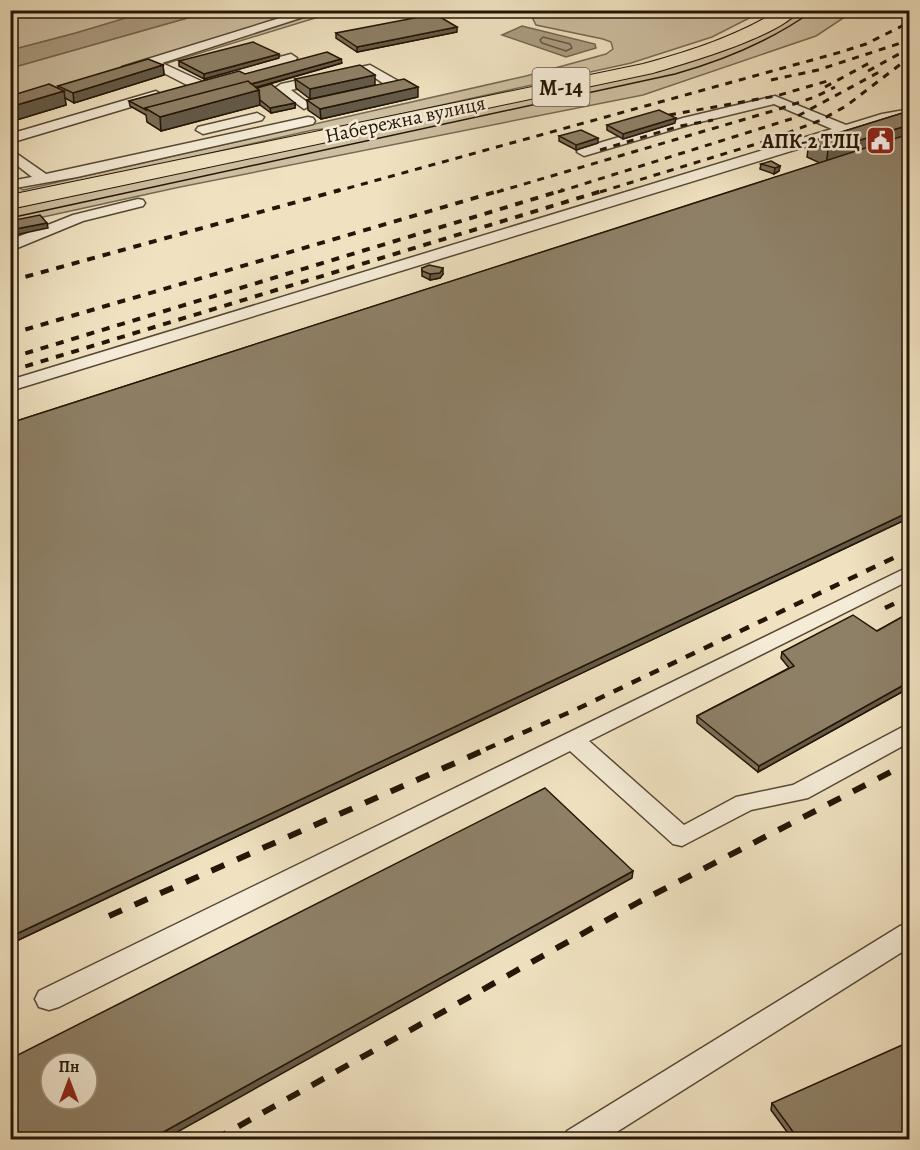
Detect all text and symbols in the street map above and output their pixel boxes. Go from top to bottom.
road number: М-14 [532,68,590,106]
street label: Набережна вулиця [322,89,488,150]
public building icon: АПК-2 ТЛЦ [865,125,897,157]
place label: АПК-2 ТЛЦ [761,128,860,155]
north arrow [39,1051,99,1111]
text: Пн [59,1056,79,1078]

